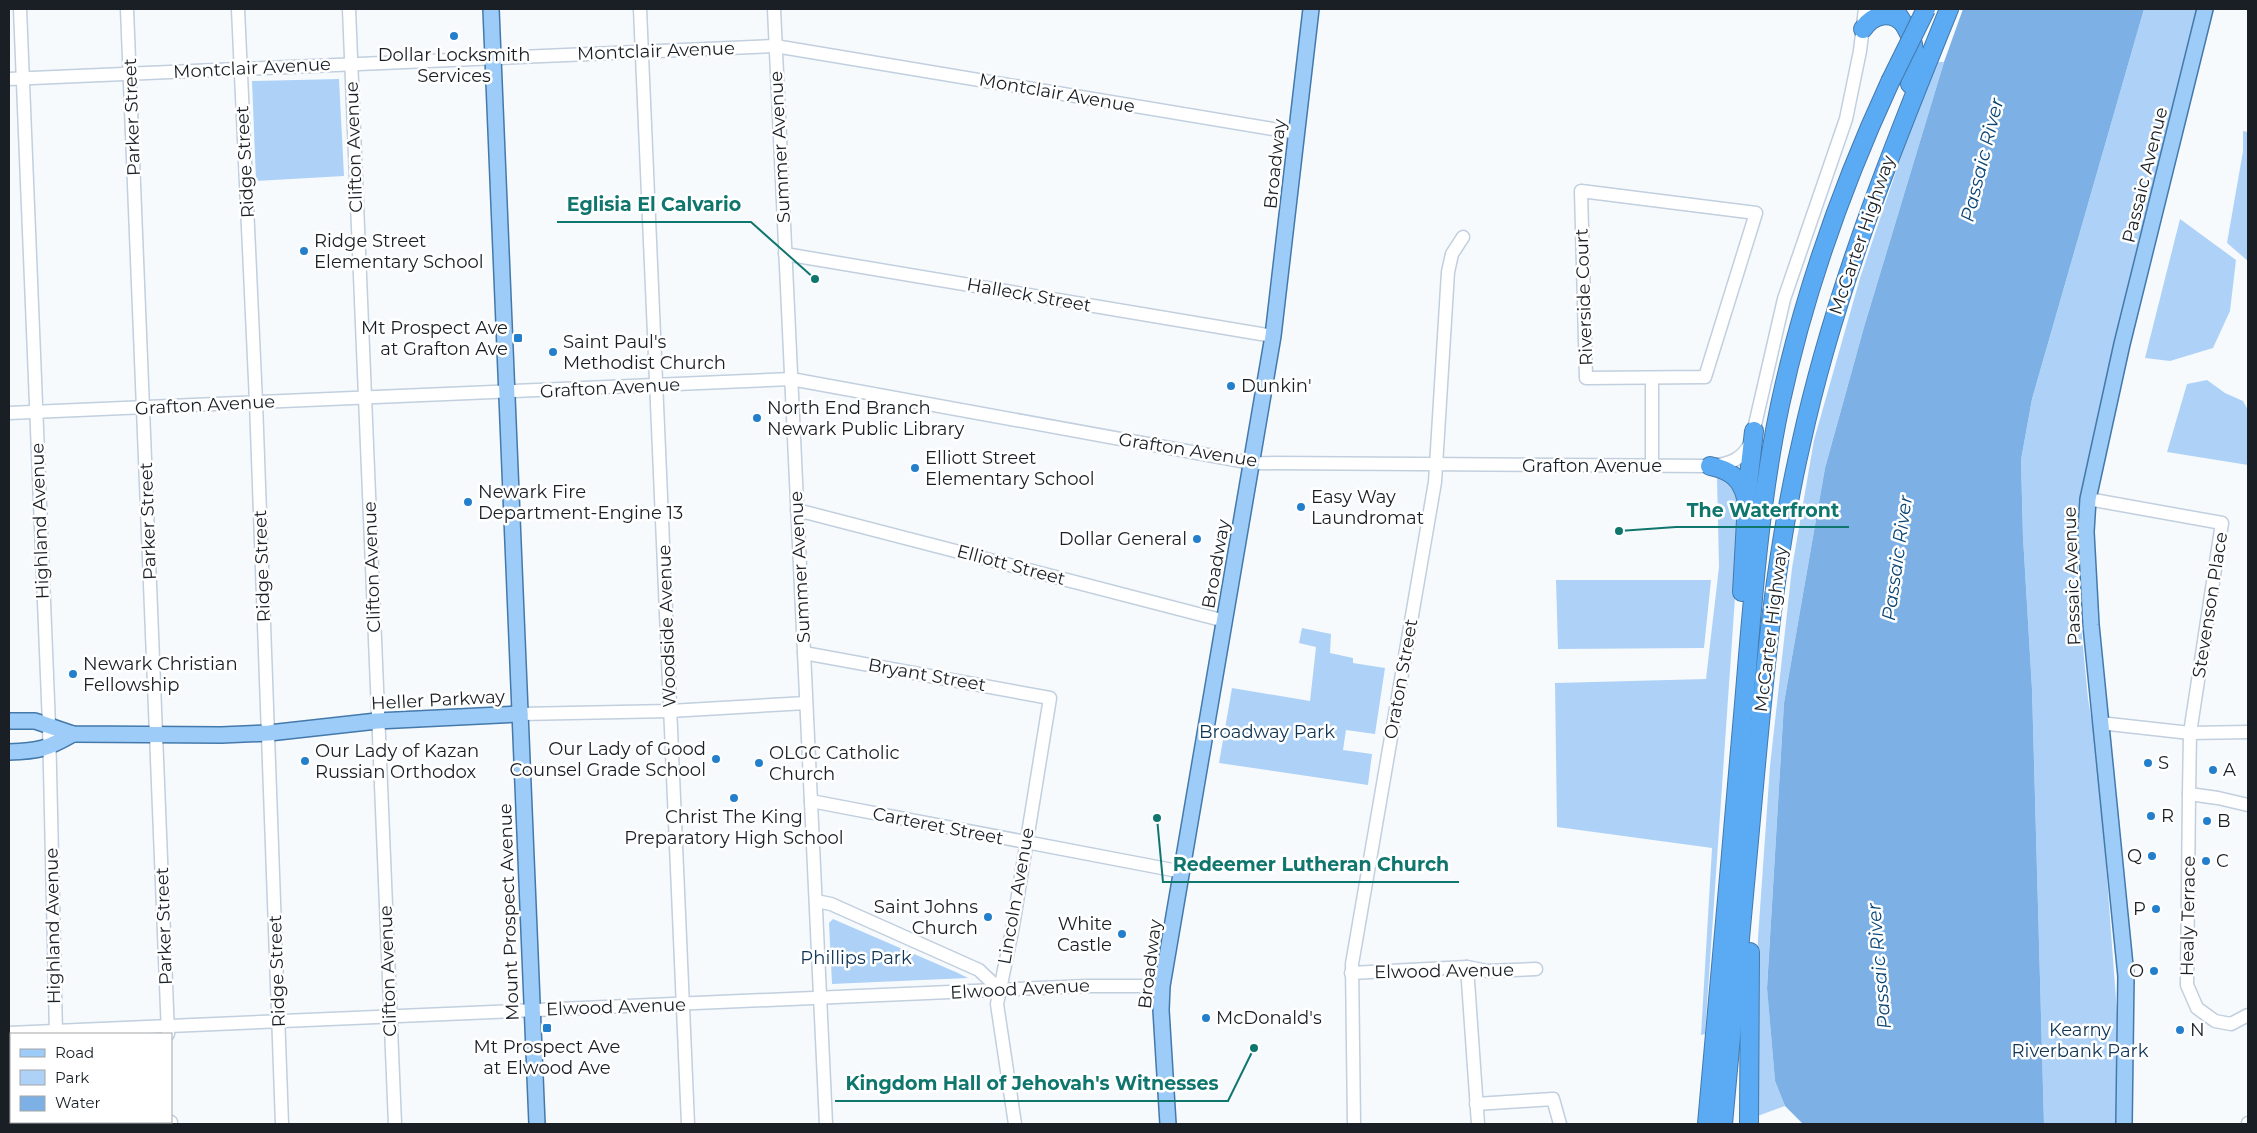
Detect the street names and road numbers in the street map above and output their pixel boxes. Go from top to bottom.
street label: Montclair Avenue [577,37,735,65]
street label: Montclair Avenue [173,53,331,83]
street label: Parker Street [119,58,145,176]
street label: Montclair Avenue [977,68,1137,118]
street label: Summer Avenue [765,70,795,224]
street label: Clifton Avenue [341,81,367,213]
street label: Ridge Street [231,105,259,219]
street label: Passaic Avenue [2118,105,2173,245]
street label: Broadway [1259,118,1291,210]
street label: McCarter Highway [1824,152,1900,318]
street label: Riverside Court [1571,228,1597,366]
street label: Halleck Street [965,273,1093,317]
street label: Grafton Avenue [539,373,681,403]
street label: Grafton Avenue [134,390,276,420]
street label: Grafton Avenue [1117,428,1259,472]
street label: Highland Avenue [26,442,54,600]
street label: Grafton Avenue [1522,455,1662,477]
street label: Parker Street [135,462,161,580]
street label: Summer Avenue [785,490,815,644]
street label: Clifton Avenue [359,501,385,633]
street label: Passaic Avenue [2059,506,2085,646]
street label: Ridge Street [249,509,275,623]
street label: Broadway [1197,517,1235,610]
street label: Stevenson Place [2188,530,2232,680]
street label: Elliott Street [954,540,1068,590]
street label: Woodside Avenue [653,544,681,708]
street label: McCarter Highway [1750,544,1792,713]
street label: Oraton Street [1380,617,1422,741]
street label: Bryant Street [866,654,988,696]
street label: Heller Parkway [370,685,506,714]
street label: Mount Prospect Avenue [494,803,524,1021]
street label: Carteret Street [871,803,1005,849]
street label: Lincoln Avenue [993,826,1039,966]
street label: Highland Avenue [41,847,65,1004]
street label: Healy Terrace [2176,856,2200,976]
street label: Parker Street [151,867,177,985]
street label: Clifton Avenue [375,905,401,1037]
street label: Ridge Street [264,914,290,1028]
street label: Broadway [1134,918,1166,1010]
street label: Elwood Avenue [1374,959,1514,983]
street label: Elwood Avenue [950,974,1091,1004]
street label: Elwood Avenue [546,994,686,1020]

